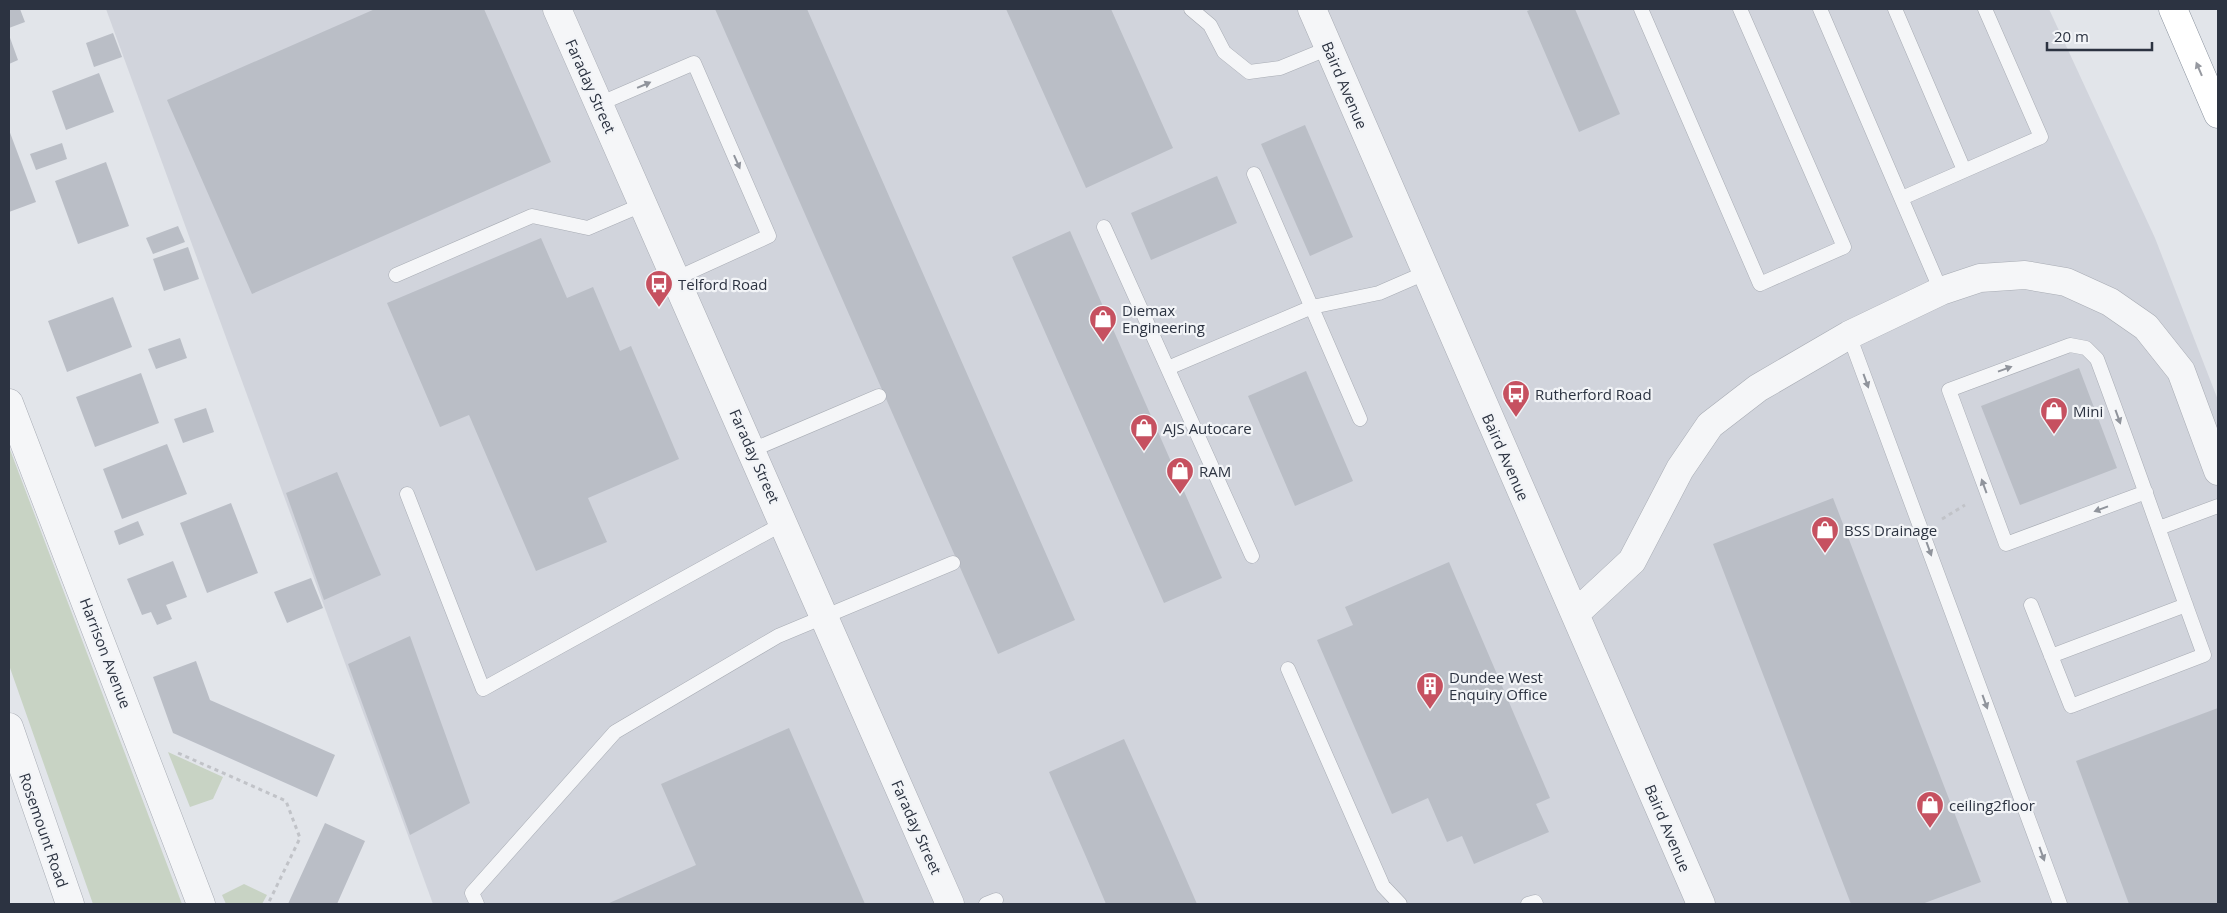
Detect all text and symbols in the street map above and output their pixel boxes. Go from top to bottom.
scale bar [2047,20,2152,52]
text: 20 m [2054,26,2089,46]
street label: Faraday Street [561,36,621,136]
street label: Baird Avenue [1318,38,1372,132]
one-way arrow [2194,62,2202,76]
one-way arrow [637,80,651,88]
one-way arrow [733,155,741,169]
bus stop icon: Telford Road [644,269,674,308]
place label: Telford Road [678,274,768,294]
place label: Diemax Engineering [1122,300,1205,337]
shop icon: Diemax Engineering [1088,304,1118,343]
one-way arrow [1998,365,2013,372]
one-way arrow [1863,373,1870,388]
bus stop icon: Rutherford Road [1501,379,1531,418]
place label: Rutherford Road [1535,384,1652,404]
shop icon: Mini [2039,396,2069,435]
place label: Mini [2073,401,2103,421]
street label: Faraday Street [725,406,785,506]
one-way arrow [2115,409,2122,424]
street label: Baird Avenue [1478,410,1534,504]
shop icon: AJS Autocare [1129,413,1159,452]
place label: AJS Autocare [1163,418,1252,438]
shop icon: RAM [1165,456,1195,495]
place label: RAM [1199,461,1231,481]
one-way arrow [1980,479,1988,493]
one-way arrow [2093,506,2108,513]
shop icon: BSS Drainage [1810,515,1840,554]
place label: BSS Drainage [1844,520,1937,540]
one-way arrow [1926,542,1933,557]
street label: Harrison Avenue [76,595,136,711]
place label: Dundee West Enquiry Office [1449,667,1547,704]
building icon: Dundee West Enquiry Office [1415,671,1445,710]
one-way arrow [1981,695,1989,710]
street label: Rosemount Road [15,770,73,890]
street label: Faraday Street [887,777,947,877]
street label: Baird Avenue [1641,781,1695,875]
shop icon: ceiling2floor [1915,790,1945,829]
place label: ceiling2floor [1949,795,2035,815]
one-way arrow [2038,847,2046,862]

